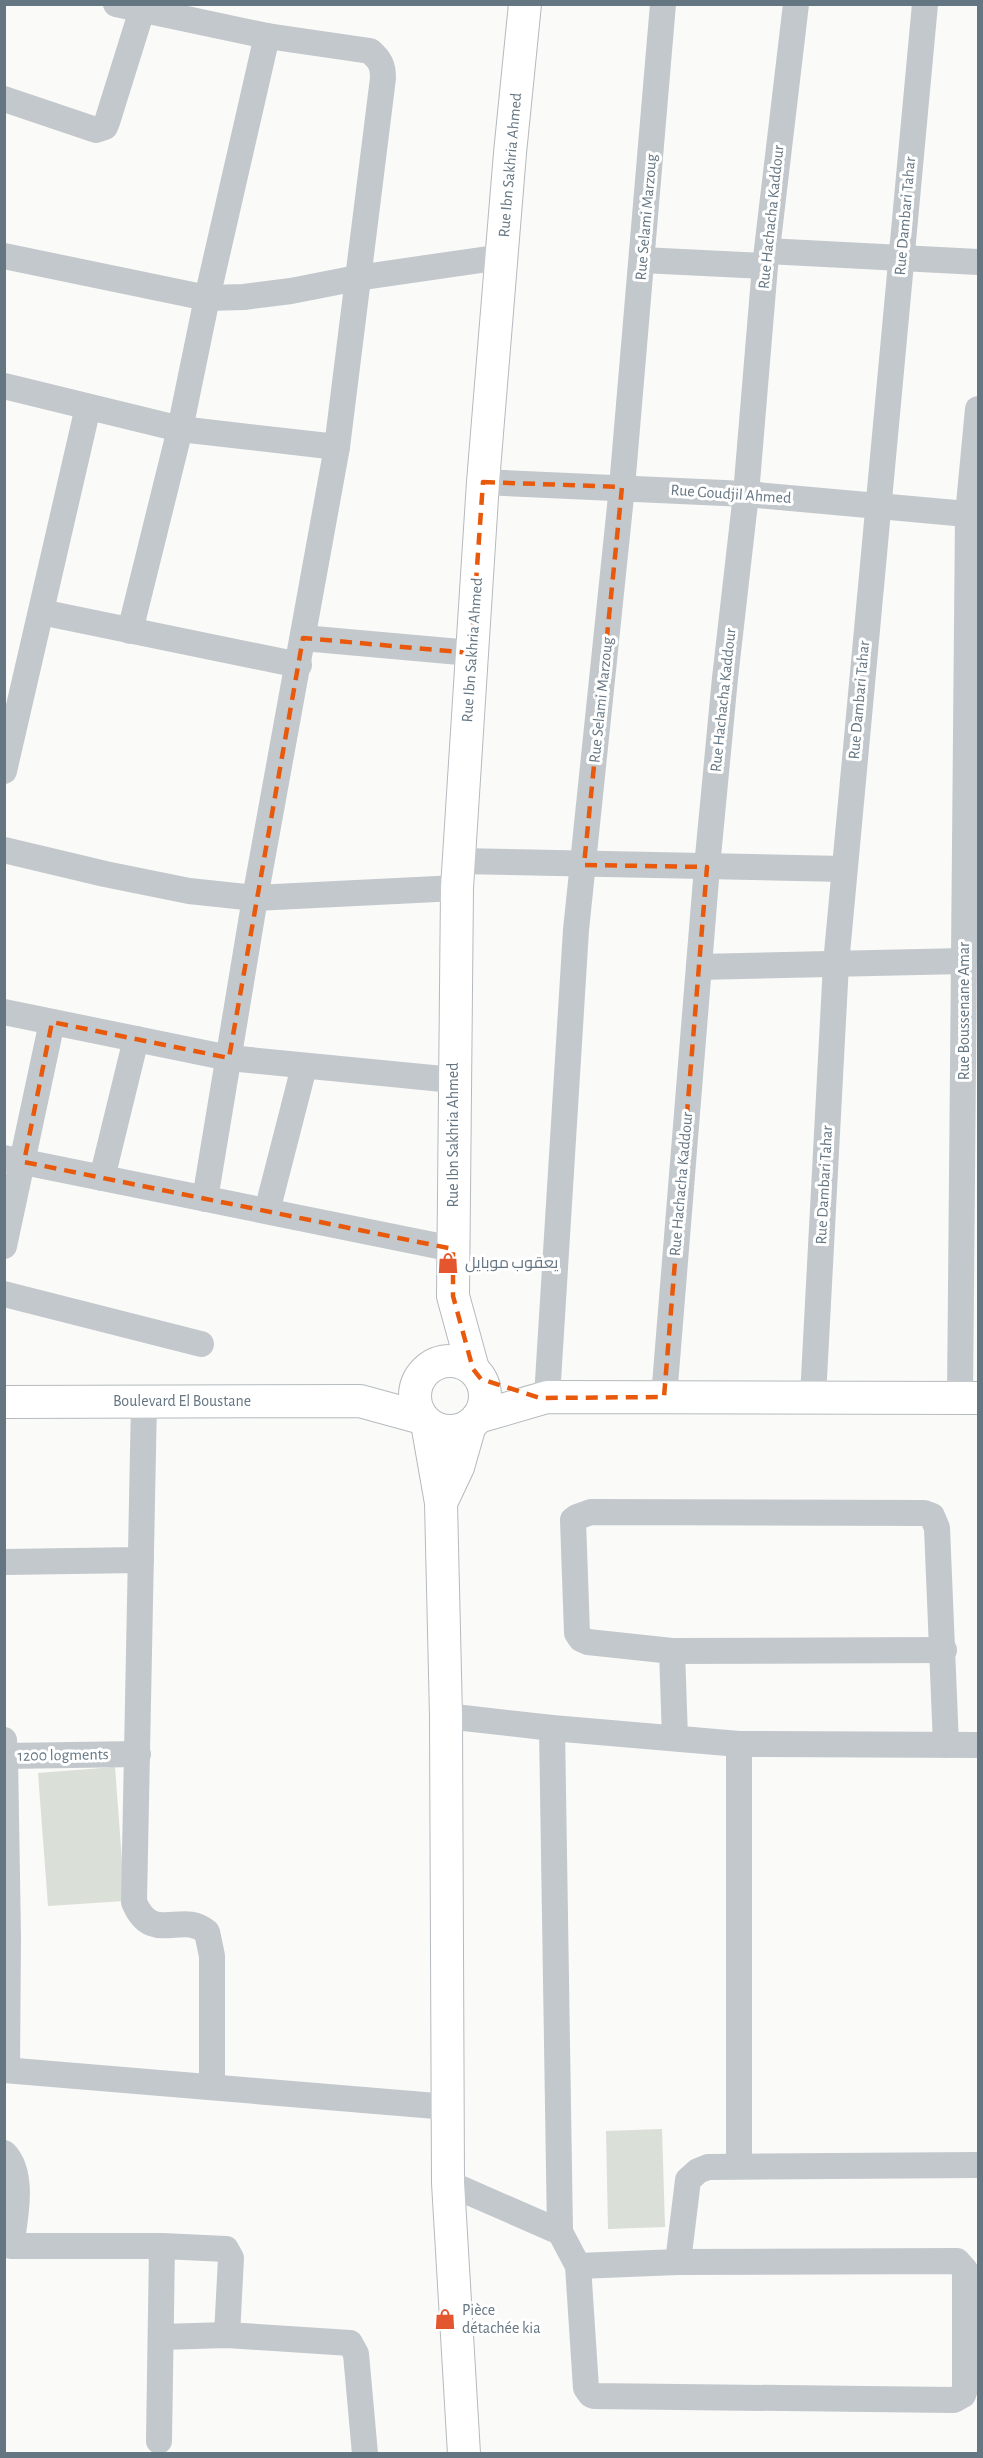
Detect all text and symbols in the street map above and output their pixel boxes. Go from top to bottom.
street label: Rue Ibn Sakhria Ahmed [496,92,524,238]
street label: Rue Hachacha Kaddour [755,143,787,290]
street label: Rue Selami Marzoug [633,153,660,281]
street label: Rue Dambari Tahar [892,155,918,276]
street label: Rue Goudjil Ahmed [670,482,792,507]
street label: Rue Ibn Sakhria Ahmed [459,577,485,723]
street label: Rue Hachacha Kaddour [707,626,739,773]
street label: Rue Selami Marzoug [586,636,616,764]
street label: Rue Dambari Tahar [846,639,872,760]
street label: Rue Boussenane Amar [956,941,972,1080]
street label: Rue Ibn Sakhria Ahmed [445,1063,461,1207]
street label: Rue Hachacha Kaddour [667,1110,695,1257]
street label: Rue Dambari Tahar [813,1124,835,1245]
shop icon: يعقوب موبايل [436,1251,460,1275]
place label: يعقوب موبايل [465,1255,559,1273]
street label: Boulevard El Boustane [113,1393,251,1409]
street label: 1200 logments [17,1746,109,1764]
place label: Pièce détachée kia [462,2302,541,2336]
shop icon: Pièce détachée kia [433,2307,457,2331]

